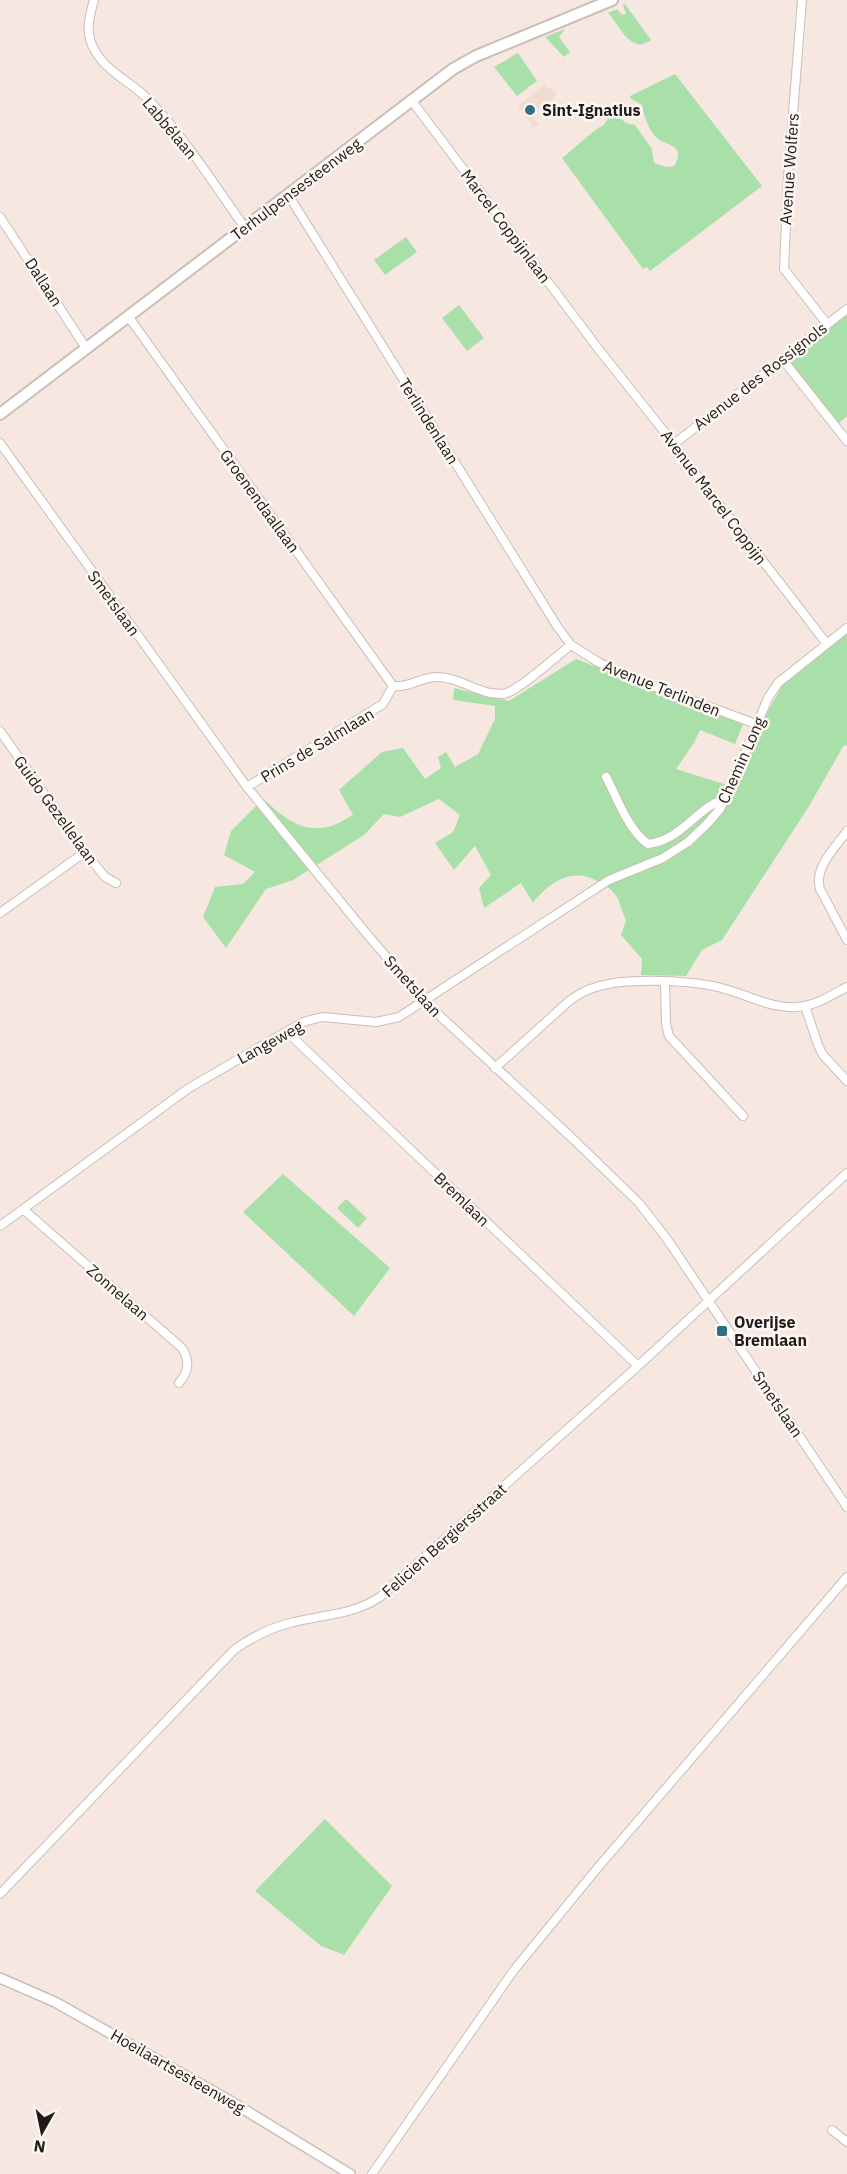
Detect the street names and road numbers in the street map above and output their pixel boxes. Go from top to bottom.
street label: Labbélaan [138,93,202,163]
street label: Avenue Wolfers [775,112,803,226]
street label: Terhulpensesteenweg [227,133,366,245]
street label: Marcel Coppijnlaan [457,165,555,287]
street label: Dallaan [21,254,67,310]
street label: Avenue des Rossignols [689,318,831,434]
street label: Terlindenlaan [395,374,463,468]
street label: Avenue Marcel Coppijn [657,426,771,568]
street label: Groenendaallaan [216,445,304,557]
street label: Smetslaan [84,566,144,640]
street label: Avenue Terlinden [601,655,723,721]
street label: Prins de Salmlaan [257,703,377,787]
street label: Chemin Long [713,713,769,807]
street label: Guido Gezellelaan [10,752,102,868]
street label: Smetslaan [380,951,446,1021]
street label: Langeweg [234,1016,307,1068]
street label: Bremlaan [430,1168,494,1230]
street label: Zonnelaan [83,1260,153,1324]
street label: Smetslaan [748,1367,808,1441]
street label: Felicien Bergiersstraat [378,1479,510,1601]
street label: Hoeilaartsesteenweg [107,2024,249,2118]

